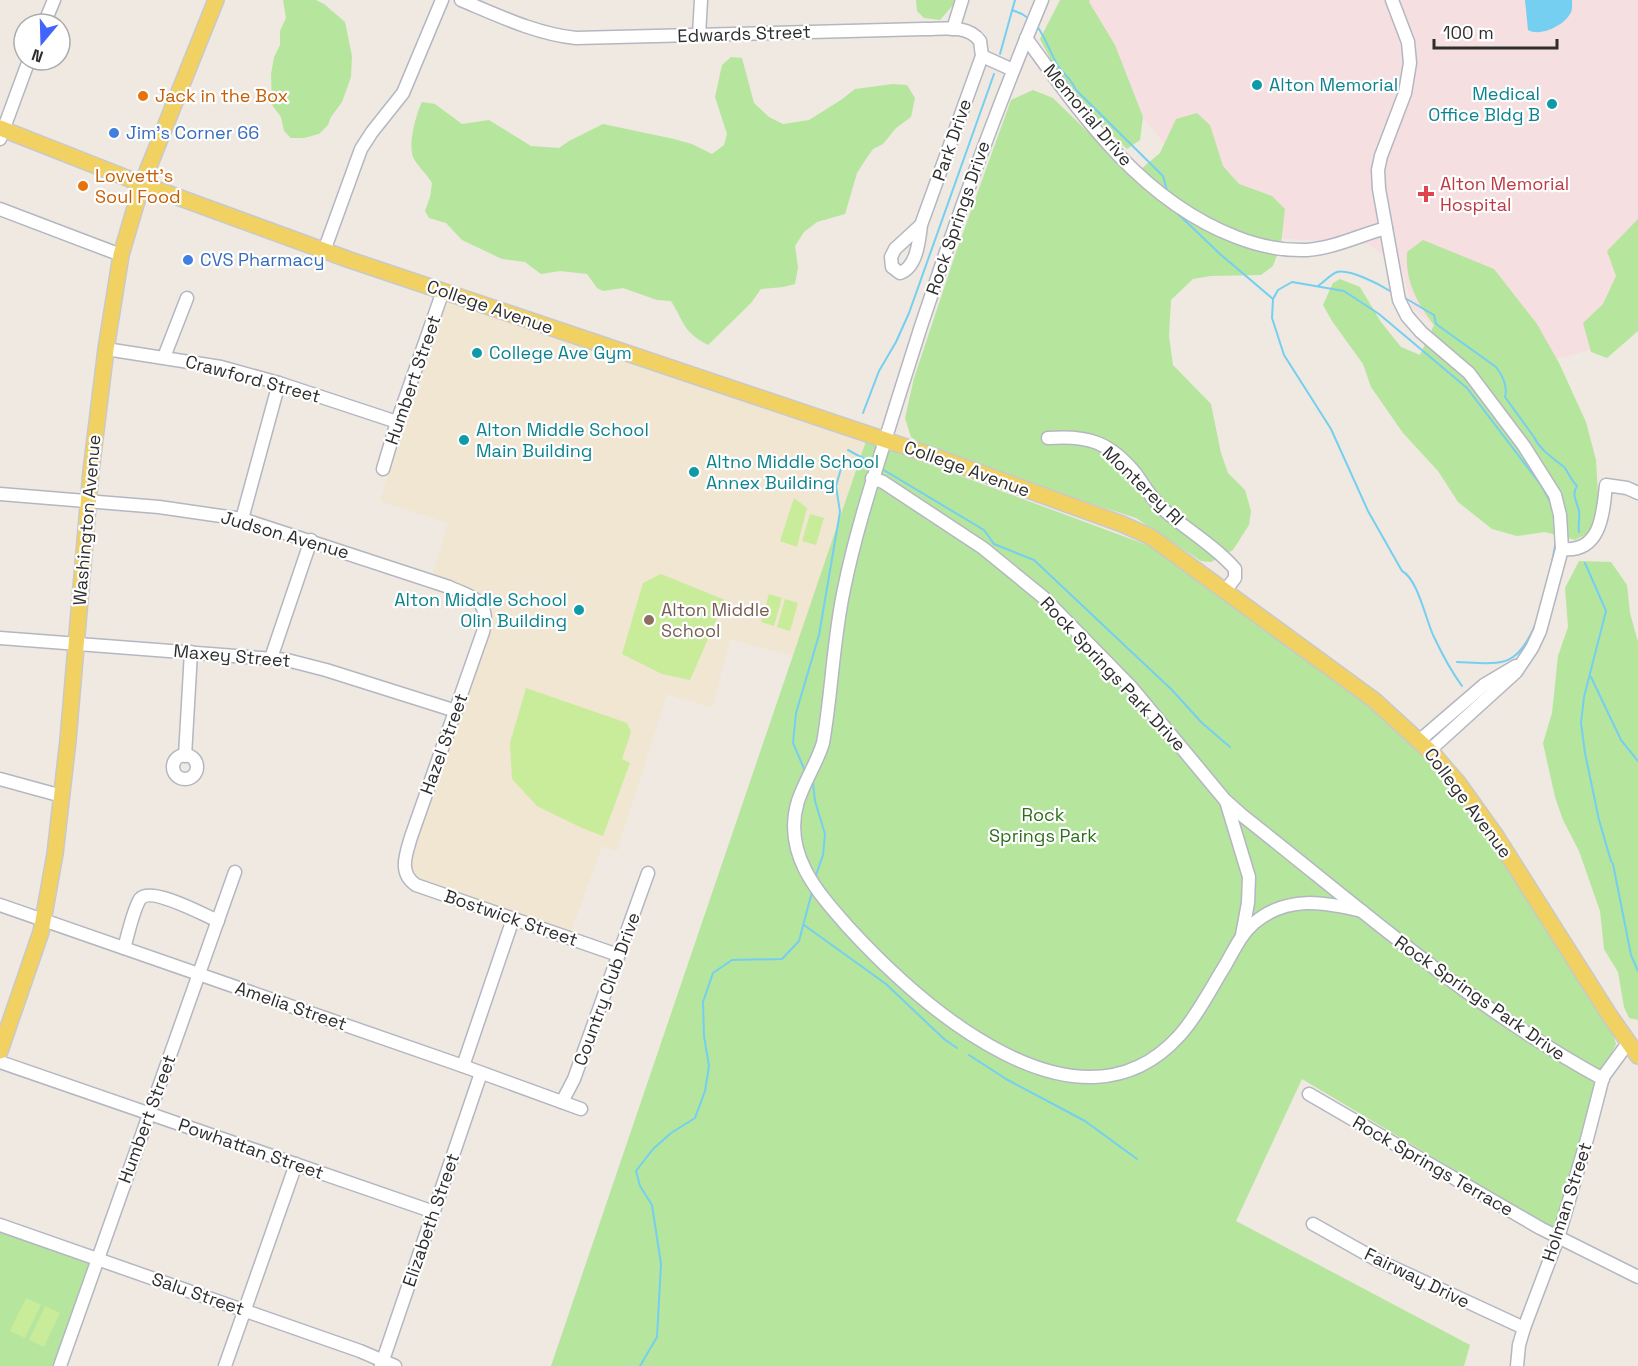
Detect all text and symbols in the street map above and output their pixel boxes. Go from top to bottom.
north arrow [12,12,72,72]
scale bar [1434,12,1557,50]
street label: Edwards Street [677,20,811,47]
text: 100 m [1443,21,1494,44]
text: N [29,44,46,67]
street label: Memorial Drive [1039,59,1138,171]
place label: Alton Memorial [1269,73,1398,96]
marker: Alton Memorial [1250,78,1264,92]
place label: Medical Office Bldg B [1428,82,1540,126]
place label: Jack in the Box [155,84,288,107]
marker: Jack in the Box [136,89,150,103]
street label: Park Drive [927,96,976,184]
marker: Medical Office Bldg B [1545,97,1559,111]
place label: Jim's Corner 66 [126,121,259,144]
marker: Jim's Corner 66 [107,126,121,140]
street label: Rock Springs Drive [920,138,995,298]
place label: Lovvett's Soul Food [95,164,181,208]
place label: Alton Memorial Hospital [1440,172,1569,216]
marker: Lovvett's Soul Food [76,179,90,193]
marker: Alton Memorial Hospital [1417,185,1435,203]
place label: CVS Pharmacy [200,248,324,271]
marker: CVS Pharmacy [181,253,195,267]
street label: College Avenue [424,274,556,339]
street label: Humbert Street [380,312,445,448]
place label: College Ave Gym [489,341,632,364]
marker: College Ave Gym [470,346,484,360]
street label: Crawford Street [183,349,323,408]
place label: Alton Middle School Main Building [476,418,649,462]
marker: Alton Middle School Main Building [457,433,471,447]
street label: Washington Avenue [68,434,105,606]
street label: College Avenue [901,435,1033,502]
street label: Monterey Rl [1098,441,1189,530]
place label: Altno Middle School Annex Building [706,450,879,494]
marker: Altno Middle School Annex Building [687,465,701,479]
street label: Judson Avenue [218,505,352,564]
place label: Alton Middle School Olin Building [394,588,567,632]
street label: Rock Springs Park Drive [1036,591,1191,756]
place label: Alton Middle School [661,598,770,642]
marker: Alton Middle School Olin Building [572,603,586,617]
marker: Alton Middle School [642,613,656,627]
street label: Maxey Street [173,639,291,672]
street label: Hazel Street [415,690,472,798]
street label: College Avenue [1419,743,1517,862]
park label: Rock Springs Park [989,803,1097,847]
street label: Bostwick Street [441,884,581,951]
street label: Country Club Drive [568,909,645,1069]
street label: Rock Springs Park Drive [1390,930,1570,1065]
street label: Amelia Street [232,976,350,1035]
street label: Humbert Street [113,1051,180,1186]
street label: Rock Springs Terrace [1349,1110,1518,1221]
street label: Powhattan Street [175,1113,327,1184]
street label: Holman Street [1536,1139,1597,1264]
street label: Elizabeth Street [397,1150,464,1290]
street label: Fairway Drive [1361,1242,1474,1313]
street label: Salu Street [149,1267,248,1320]

